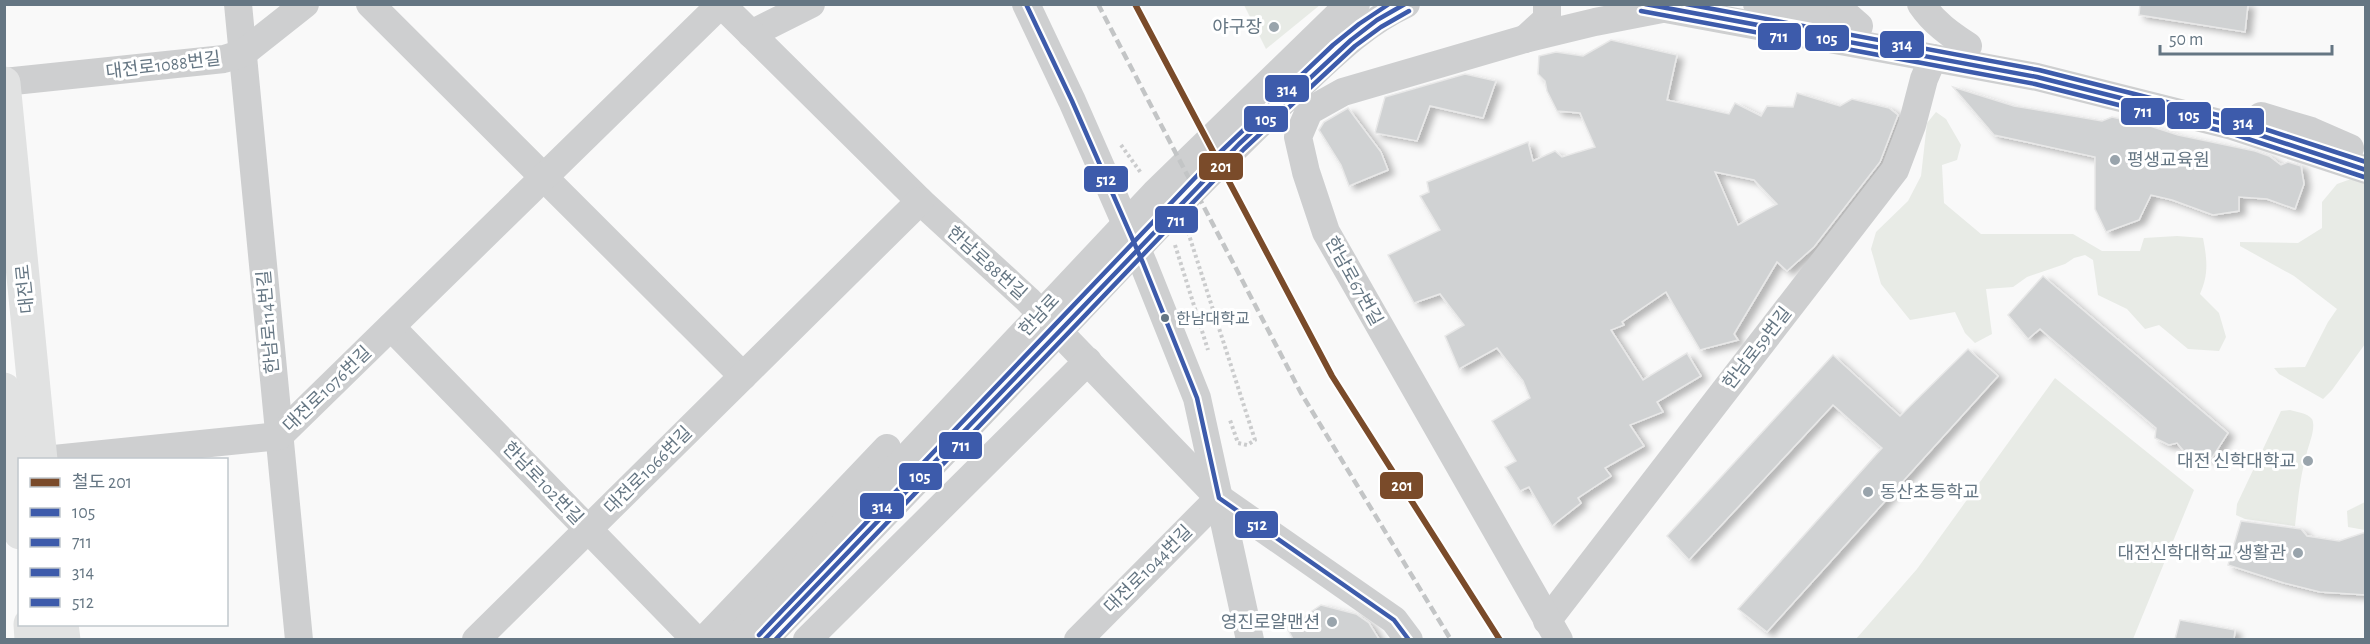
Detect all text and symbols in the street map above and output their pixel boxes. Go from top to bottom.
place label: 야구장 [1212,17,1262,37]
scale bar [2160,18,2332,56]
marker: 야구장 [1267,20,1281,34]
line badge: 711 [1757,22,1802,51]
line badge: 105 [1804,24,1850,52]
text: 711 [1770,29,1788,45]
line badge: 314 [1879,30,1925,59]
text: 105 [1816,31,1838,47]
text: 50 m [2169,31,2203,49]
text: 314 [1892,37,1912,53]
street label: 대전로1088번길 [105,49,222,82]
line badge: 314 [1264,74,1310,103]
text: 314 [1277,82,1297,98]
line badge: 711 [2120,97,2166,126]
line badge: 105 [2166,101,2212,130]
text: 711 [2134,104,2152,120]
line badge: 105 [1243,105,1289,133]
line badge: 314 [2220,107,2265,136]
text: 105 [2178,108,2200,124]
text: 105 [1255,112,1277,128]
text: 314 [2233,115,2253,131]
place label: 평생교육원 [2127,151,2210,170]
line badge: 201 [1198,152,1244,181]
marker: 평생교육원 [2108,153,2122,167]
text: 201 [1210,159,1232,175]
line badge: 512 [1083,165,1129,193]
text: 512 [1096,172,1117,188]
line badge: 711 [1154,205,1199,234]
text: 711 [1167,213,1185,229]
street label: 한남로88번길 [943,223,1030,304]
street label: 한남로67번길 [1321,233,1386,329]
street label: 대전로 [13,263,38,315]
street label: 한남로114번길 [255,269,282,375]
street label: 한남로 [1015,291,1063,340]
street label: 한남로59번길 [1719,304,1795,393]
place label: 한남대학교 [1176,310,1250,327]
marker: 한남대학교 [1159,312,1171,324]
street label: 대전로1076번길 [280,343,375,436]
street label: 대전로1066번길 [601,423,696,518]
line badge: 711 [938,431,983,460]
street label: 한남로102번길 [499,438,587,528]
text: 711 [952,438,970,454]
place label: 대전 신학대학교 [2177,452,2296,471]
marker: 대전 신학대학교 [2301,454,2315,468]
legend [18,458,228,626]
line badge: 105 [898,462,943,491]
text: 105 [909,469,931,485]
line badge: 201 [1379,471,1424,500]
text: 철도 201 [72,473,132,492]
text: 201 [1391,478,1413,494]
place label: 동산초등학교 [1880,483,1979,502]
marker: 동산초등학교 [1861,485,1875,499]
line badge: 314 [859,492,905,520]
text: 314 [872,499,892,515]
text: 105 [72,504,95,522]
line badge: 512 [1234,510,1279,539]
text: 512 [1247,517,1268,533]
street label: 대전로1044번길 [1101,522,1196,617]
text: 711 [72,534,92,552]
place label: 대전신학대학교 생활관 [2117,543,2286,563]
marker: 대전신학대학교 생활관 [2291,546,2305,560]
text: 314 [72,564,95,582]
text: 512 [72,594,94,612]
place label: 영진로얄맨션 [1221,613,1320,632]
marker: 영진로얄맨션 [1325,615,1339,629]

